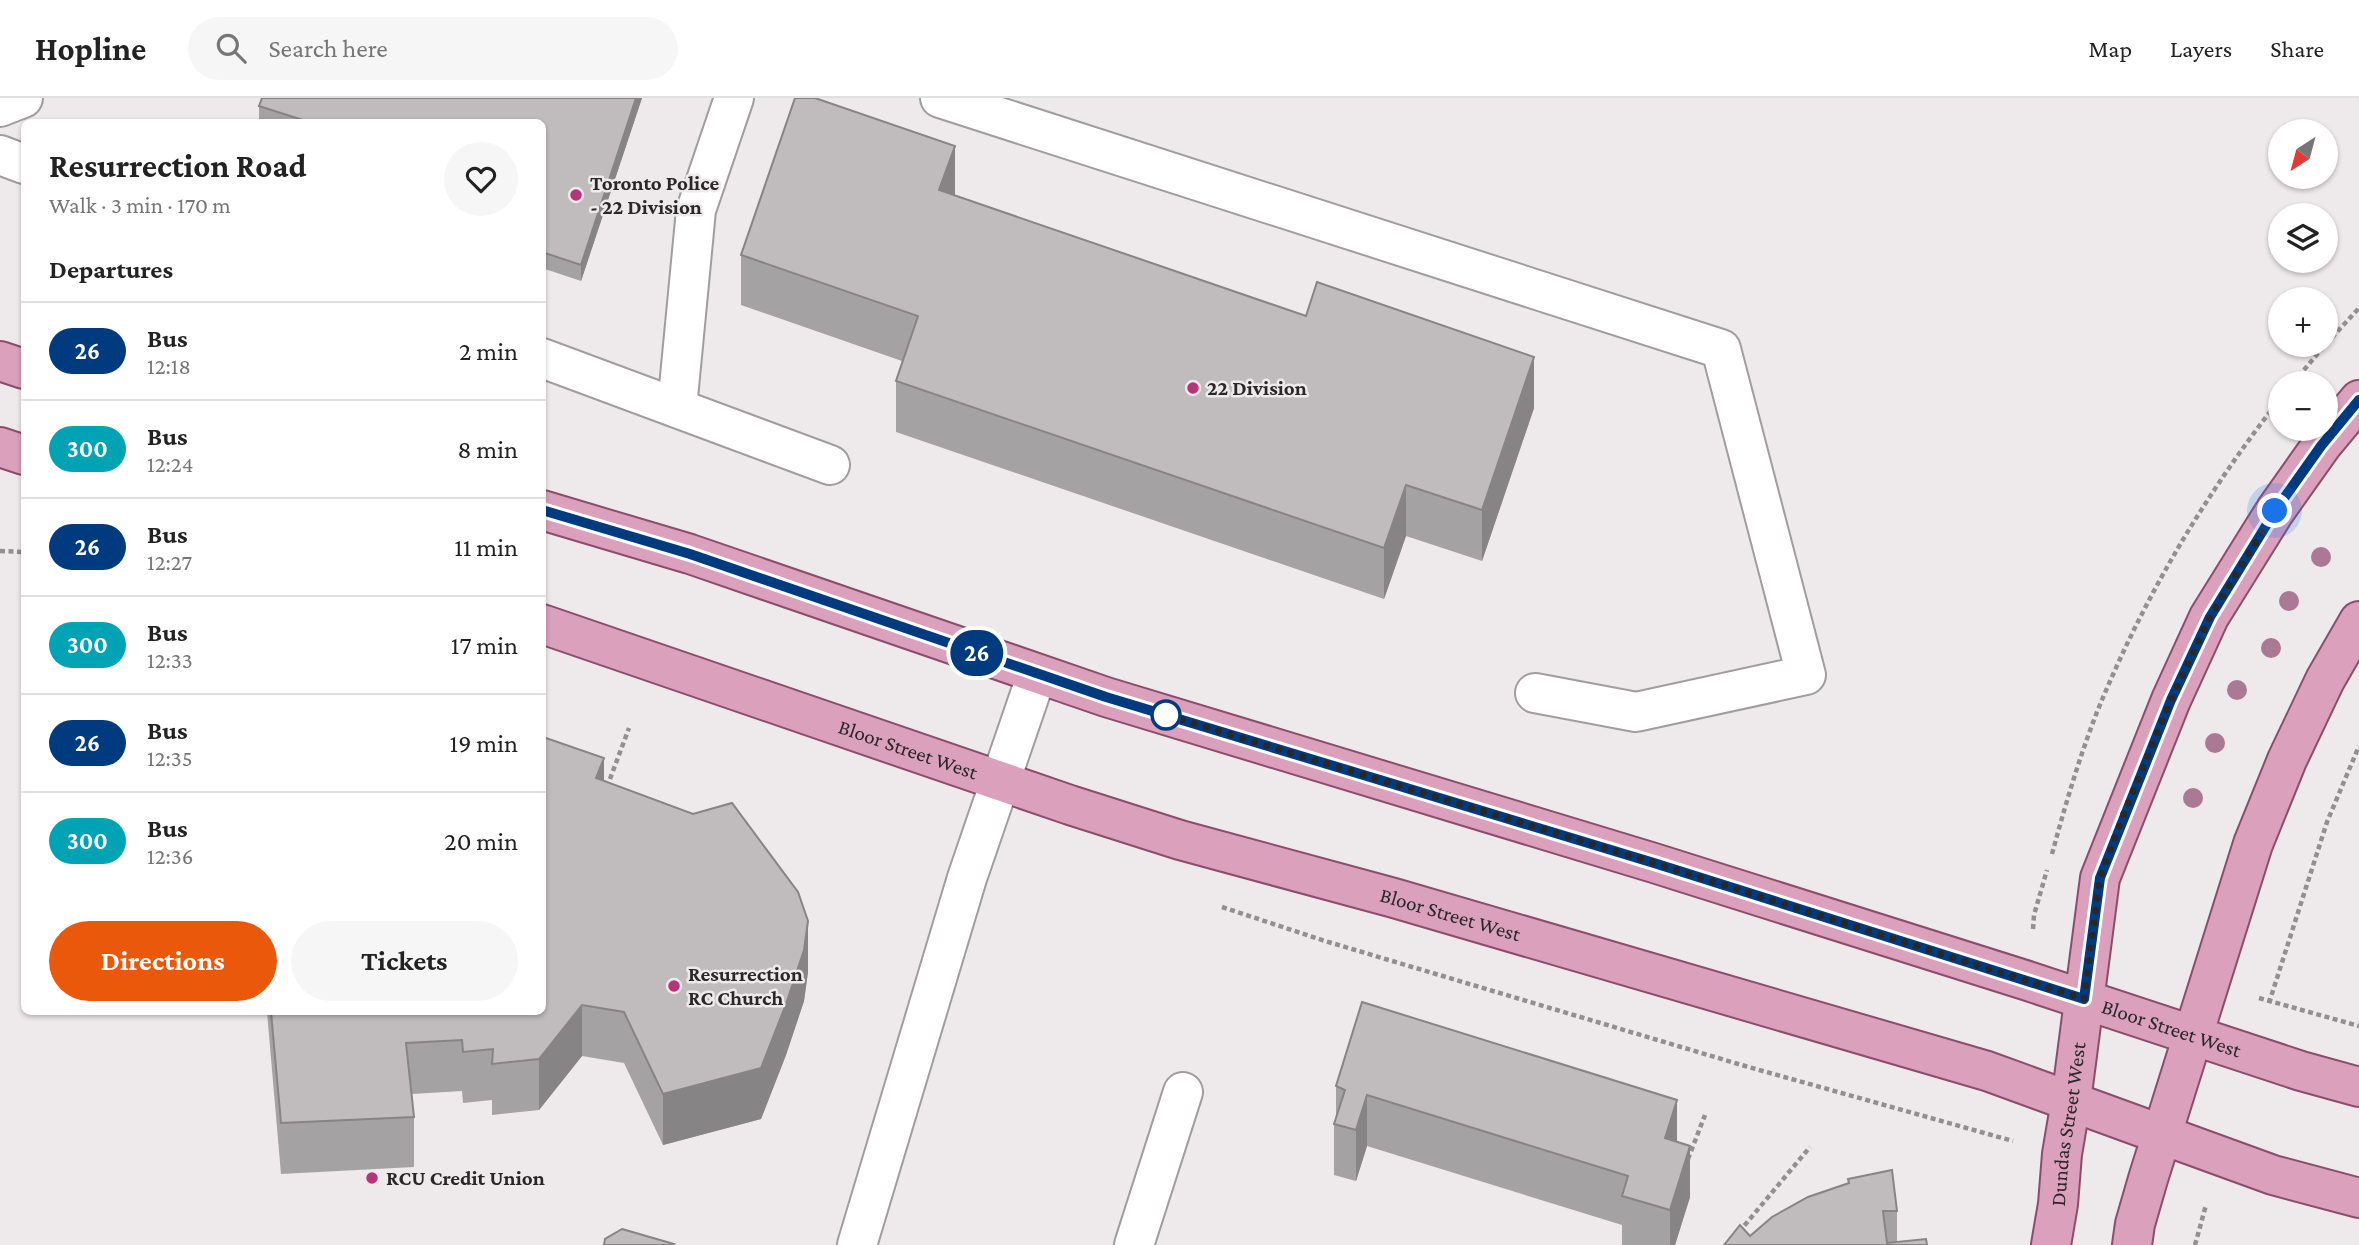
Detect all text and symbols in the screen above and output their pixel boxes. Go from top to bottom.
search box [188,17,678,80]
icon: search [212,29,250,67]
text: Hopline [35,30,146,67]
text: Search here [268,34,388,63]
text: Map [2088,35,2132,62]
text: Layers [2170,35,2232,62]
text: Share [2270,35,2324,62]
north arrow [2268,119,2338,189]
map controls [2268,119,2338,441]
button: heart [444,142,518,216]
text: Resurrection Road [49,147,307,184]
place label: Toronto Police - 22 Division [590,171,719,219]
marker: Toronto Police - 22 Division [568,187,584,203]
text: Walk · 3 min · 170 m [49,192,231,218]
button: layers [2268,203,2338,273]
text: Departures [49,255,173,284]
button: + [2268,287,2338,357]
text: Bus [147,324,188,353]
text: 26 [75,337,100,364]
text: 2 min [459,337,518,366]
text: 12:18 [147,353,191,379]
button: − [2268,371,2338,441]
place label: 22 Division [1207,376,1307,400]
marker: 22 Division [1185,380,1201,396]
text: Bus [147,422,188,451]
text: 300 [67,435,108,462]
text: 8 min [457,435,518,464]
text: 12:24 [147,451,194,477]
your location [2257,493,2292,528]
text: Bus [147,520,188,549]
text: 26 [75,533,100,560]
text: 11 min [454,533,518,562]
text: 12:27 [147,549,192,575]
text: Bus [147,618,188,647]
line badge: 26 [946,630,1009,676]
text: 300 [67,631,108,658]
text: 17 min [451,631,518,660]
text: 26 [964,639,990,666]
text: 12:33 [147,647,193,673]
unlabelled marker [1151,700,1181,730]
street label: Bloor Street West [835,715,982,785]
text: Bus [147,716,188,745]
text: 26 [75,729,100,756]
text: 19 min [450,729,518,758]
text: 12:35 [147,745,193,771]
text: Bus [147,814,188,843]
text: 300 [67,827,108,854]
text: 20 min [444,827,518,856]
text: 12:36 [147,843,193,869]
street label: Bloor Street West [1377,883,1524,947]
button: Directions [49,921,277,1001]
button: Tickets [291,921,518,1001]
place label: Resurrection RC Church [688,962,803,1010]
marker: Resurrection RC Church [666,978,682,994]
street label: Bloor Street West [2099,994,2245,1063]
street label: Dundas Street West [2046,1040,2091,1207]
place label: RCU Credit Union [386,1166,545,1190]
marker: RCU Credit Union [364,1170,380,1186]

